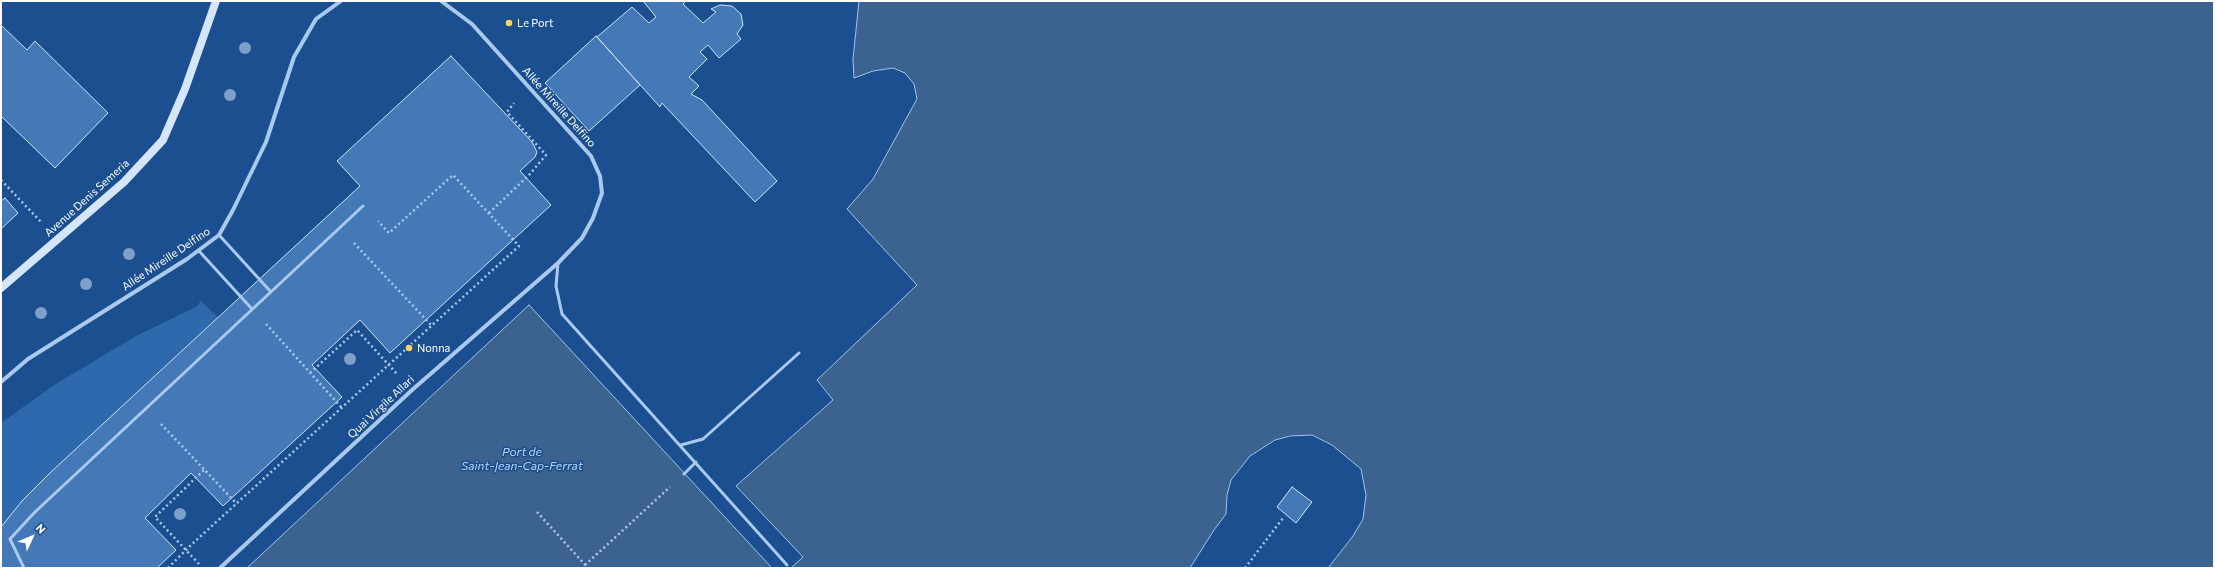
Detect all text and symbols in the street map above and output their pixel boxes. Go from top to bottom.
place label: Le Port [517,16,553,30]
marker: Le Port [504,18,514,28]
street label: Allée Mireille Delfino [520,64,598,150]
street label: Avenue Denis Semeria [42,156,132,240]
street label: Allée Mireille Delfino [119,225,213,293]
place label: Nonna [417,341,450,355]
marker: Nonna [404,343,414,353]
street label: Quai Virgile Allari [345,373,417,441]
water label: Port de Saint-Jean-Cap-Ferrat [461,445,583,473]
north arrow [12,517,52,557]
text: N [33,521,49,536]

